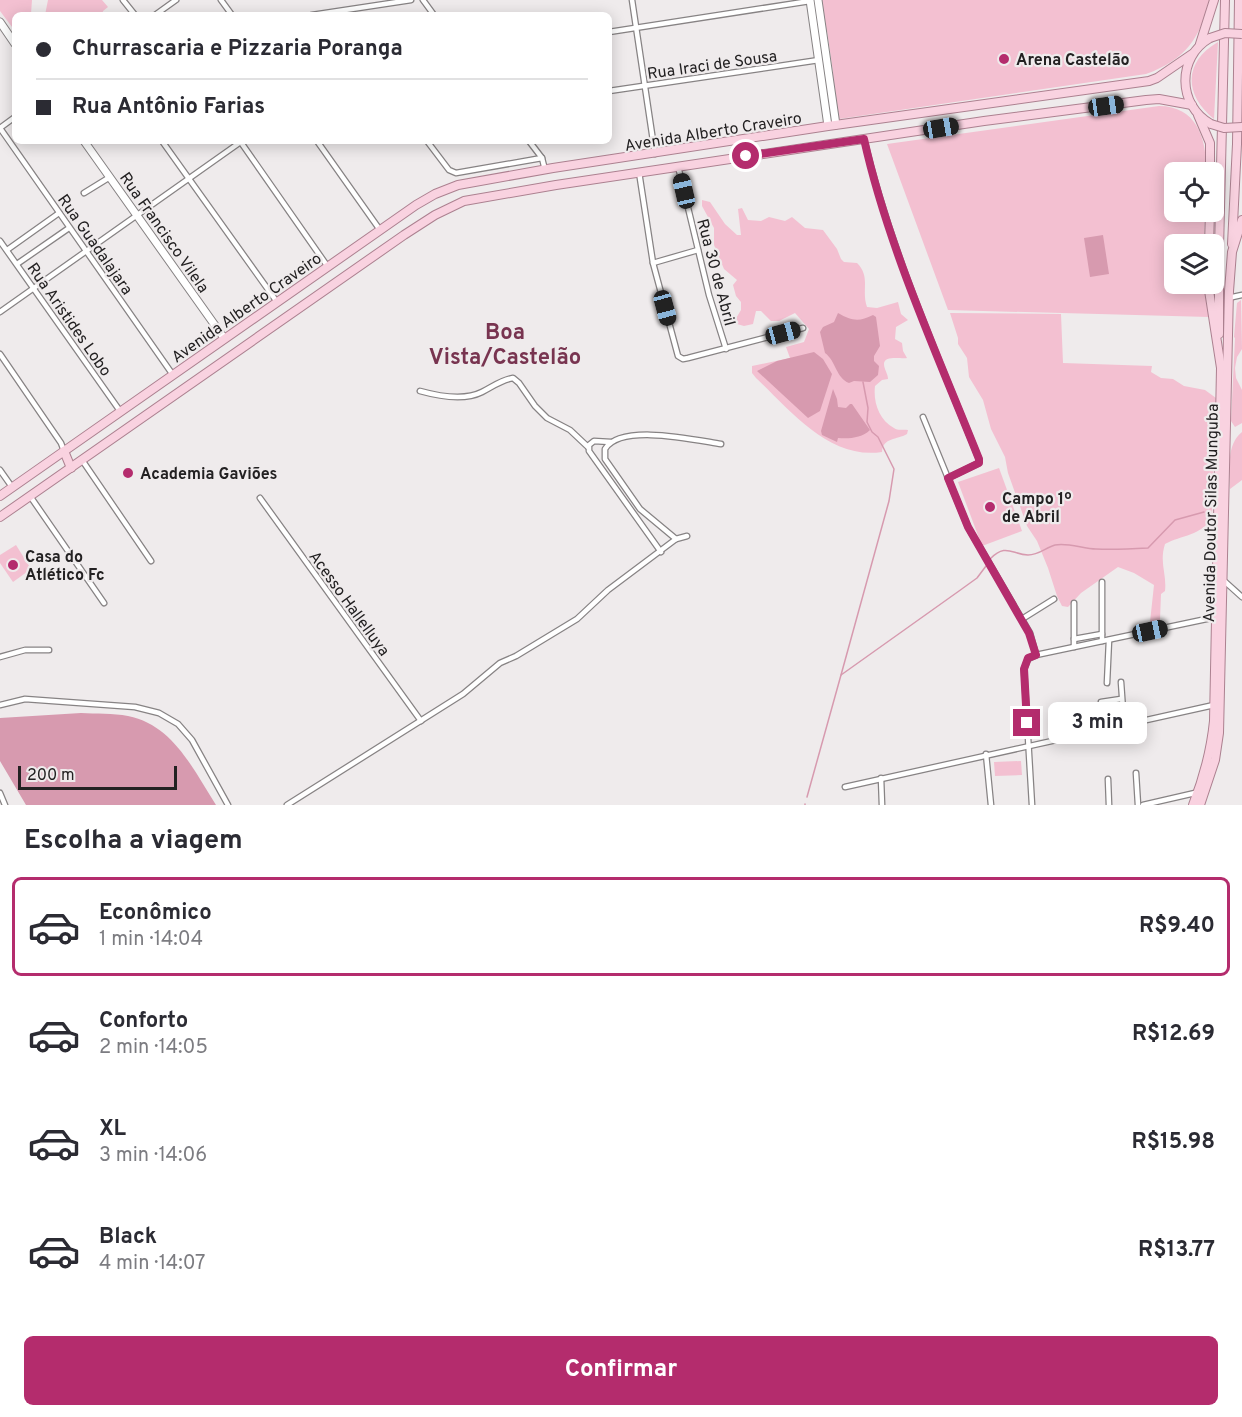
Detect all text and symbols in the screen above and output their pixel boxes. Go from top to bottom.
text: Churrascaria e Pizzaria Poranga [72,36,403,63]
street label: Rua Iraci de Sousa [646,47,779,85]
place label: Arena Castelão [1016,51,1130,71]
marker: Arena Castelão [997,52,1011,66]
text: Rua Antônio Farias [72,94,265,121]
car [1087,95,1125,117]
street label: Avenida Alberto Craveiro [623,109,803,157]
car [922,116,960,140]
route start [732,142,759,169]
map controls [1164,162,1224,294]
button: locate [1164,162,1224,222]
street label: Rua Francisco Vilela [114,169,212,297]
car [671,171,697,211]
street label: Rua Guadalajara [52,191,136,299]
street label: Rua 30 de Abril [691,217,739,328]
button: layers [1164,234,1224,294]
street label: Avenida Alberto Craveiro [168,249,326,368]
street label: Rua Aristides Lobo [22,260,115,381]
car [652,288,678,328]
district label: Boa Vista/Castelão [429,320,581,372]
car [763,320,803,346]
street label: Avenida Doutor Silas Munguba [1200,403,1224,623]
place label: Academia Gaviões [140,465,277,485]
marker: Academia Gaviões [121,466,135,480]
place label: Campo 1º de Abril [1002,490,1072,528]
marker: Campo 1º de Abril [983,500,997,514]
place label: Casa do Atlético Fc [25,548,105,586]
street label: Acesso Hallelluya [304,548,393,661]
marker: Casa do Atlético Fc [6,558,20,572]
car [1131,618,1169,644]
callout: 3 min [1048,702,1147,744]
route end [1013,709,1040,736]
text: 3 min [1071,710,1124,736]
scale bar [18,763,177,790]
text: 200 m [27,766,75,786]
text: Escolha a viagem [24,824,243,858]
icon: car [27,900,81,954]
text: Econômico [99,900,212,927]
text: R$9.40 [1139,913,1215,940]
text: 1 min · 14:04 [99,927,203,953]
icon: car [27,1008,81,1062]
text: Conforto [99,1008,188,1035]
text: R$12.69 [1132,1021,1215,1048]
text: 2 min · 14:05 [99,1035,208,1061]
icon: car [27,1116,81,1170]
text: XL [99,1116,126,1143]
text: R$15.98 [1132,1129,1215,1156]
text: 3 min · 14:06 [99,1143,207,1169]
icon: car [27,1224,81,1278]
text: Black [99,1224,157,1251]
text: R$13.77 [1138,1237,1215,1264]
text: 4 min · 14:07 [99,1251,205,1277]
button: Confirmar [24,1336,1218,1405]

